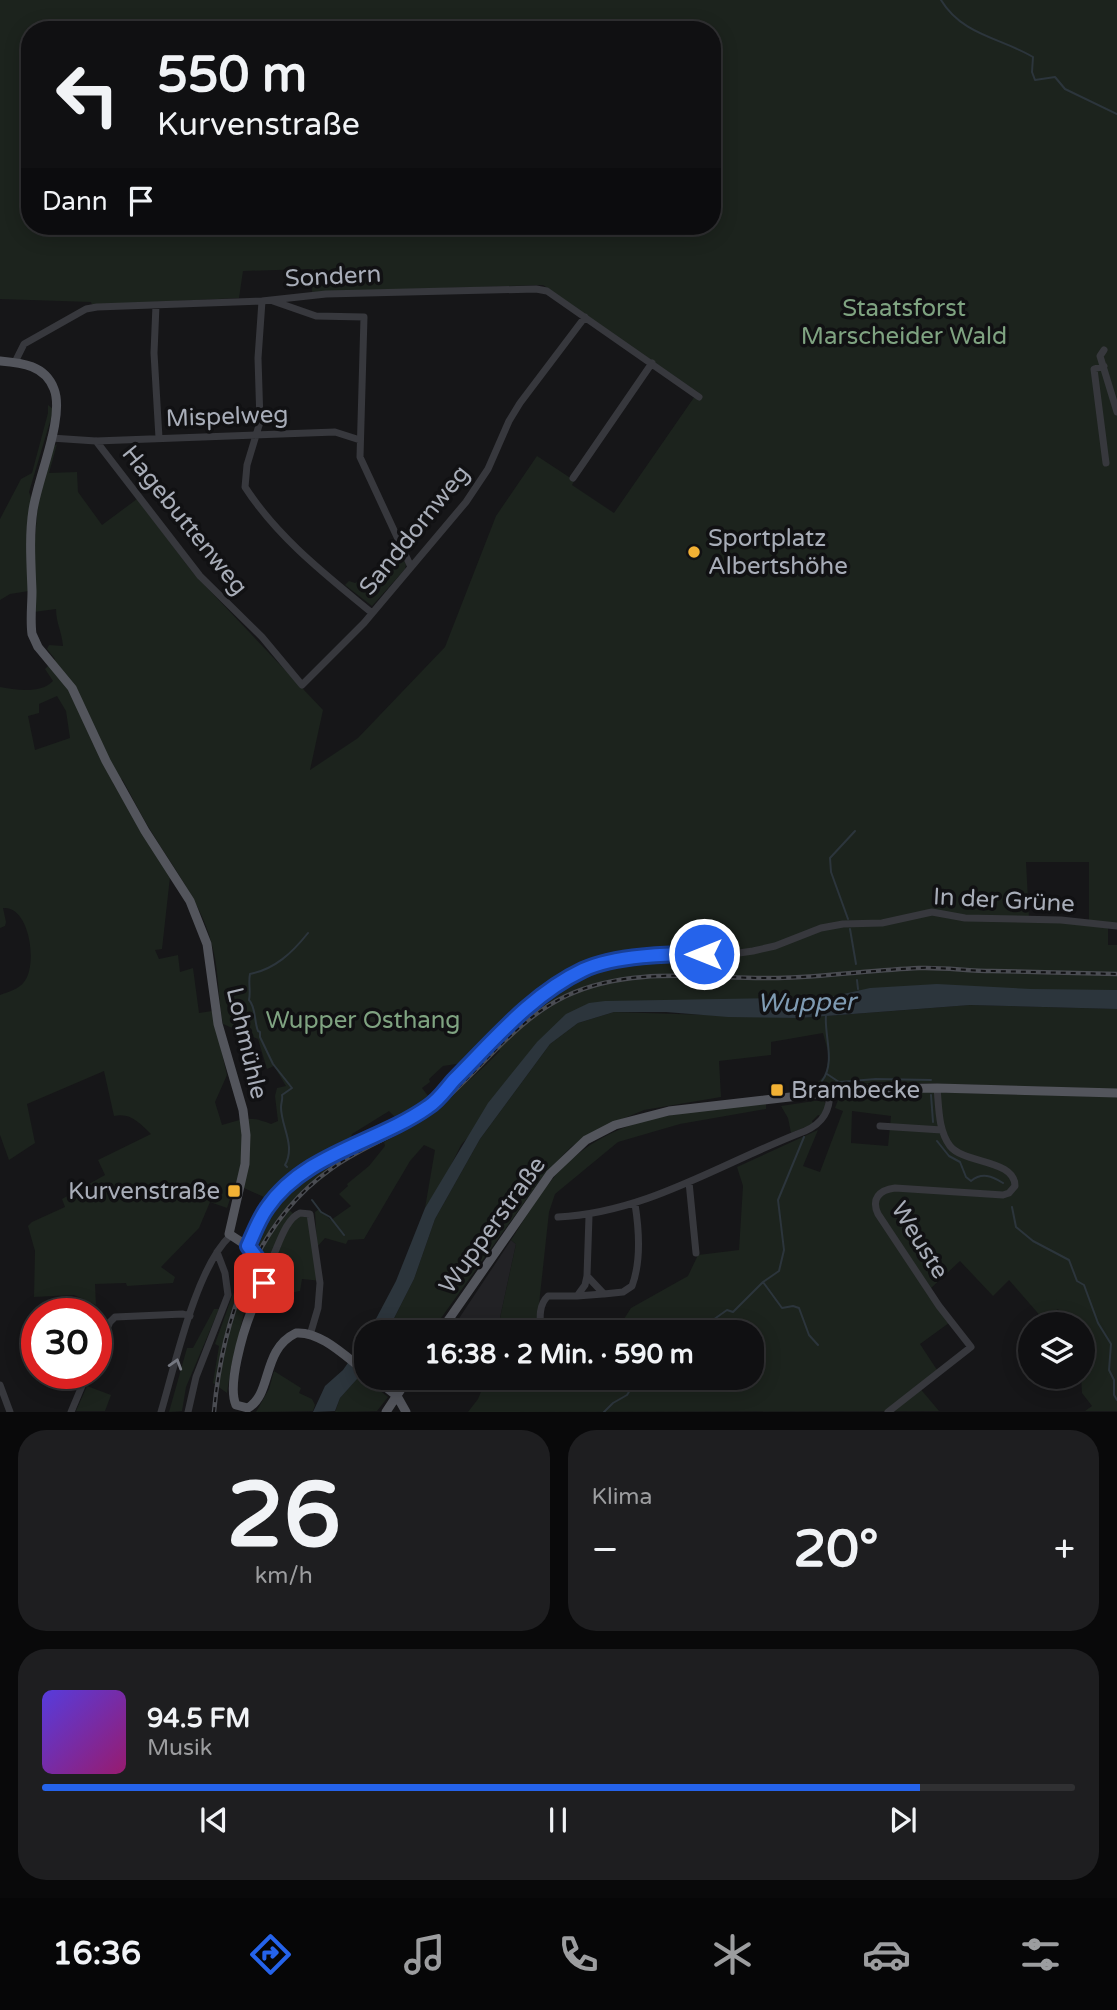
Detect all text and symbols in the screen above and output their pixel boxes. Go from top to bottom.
text: 550 m [157,46,307,105]
icon: left [42,49,133,140]
text: Kurvenstraße [157,106,360,144]
icon: arrive [122,182,160,220]
text: Dann [42,186,108,217]
street label: Sondern [284,259,382,294]
park label: Staatsforst Marscheider Wald [801,294,1007,351]
street label: Mispelweg [165,400,289,433]
street label: Hagebuttenweg [115,440,254,601]
street label: Sanddornweg [353,459,476,601]
place label: Sportplatz Albertshöhe [708,524,848,581]
marker: Sportplatz Albertshöhe [686,544,702,560]
street label: In der Grüne [932,882,1076,919]
position arrow [667,917,741,991]
street label: Lohmühle [220,984,273,1102]
water label: Wupper [756,986,859,1019]
park label: Wupper Osthang [265,1006,461,1035]
place label: Brambecke [791,1076,920,1105]
marker: Brambecke [769,1082,785,1098]
street label: Wupperstraße [433,1151,552,1300]
place label: Kurvenstraße [68,1177,220,1206]
marker: Kurvenstraße [226,1183,242,1199]
street label: Weuste [885,1196,955,1284]
pin [234,1253,294,1313]
icon: arrive [245,1264,283,1302]
speed limit sign: 30 [21,1298,112,1389]
map controls [1018,1312,1095,1389]
button: layers [1018,1312,1095,1389]
text: 16:38 · 2 Min. · 590 m [424,1339,694,1370]
one-way arrow [167,1358,182,1370]
text: 26 [227,1461,341,1571]
text: Klima [592,1483,652,1511]
text: 20° [794,1518,879,1581]
text: − [592,1527,619,1573]
text: + [1054,1527,1075,1573]
text: km/h [255,1562,313,1590]
text: 94.5 FM [147,1703,250,1734]
text: Musik [147,1734,212,1762]
icon: previous [195,1801,233,1839]
icon: pause [539,1801,577,1839]
icon: next [884,1801,922,1839]
icon: directions [246,1930,295,1979]
icon: music [400,1930,449,1979]
icon: phone [554,1930,603,1979]
icon: climate [708,1930,757,1979]
icon: car [862,1930,911,1979]
icon: filters [1016,1930,1065,1979]
text: 16:36 [52,1935,141,1973]

